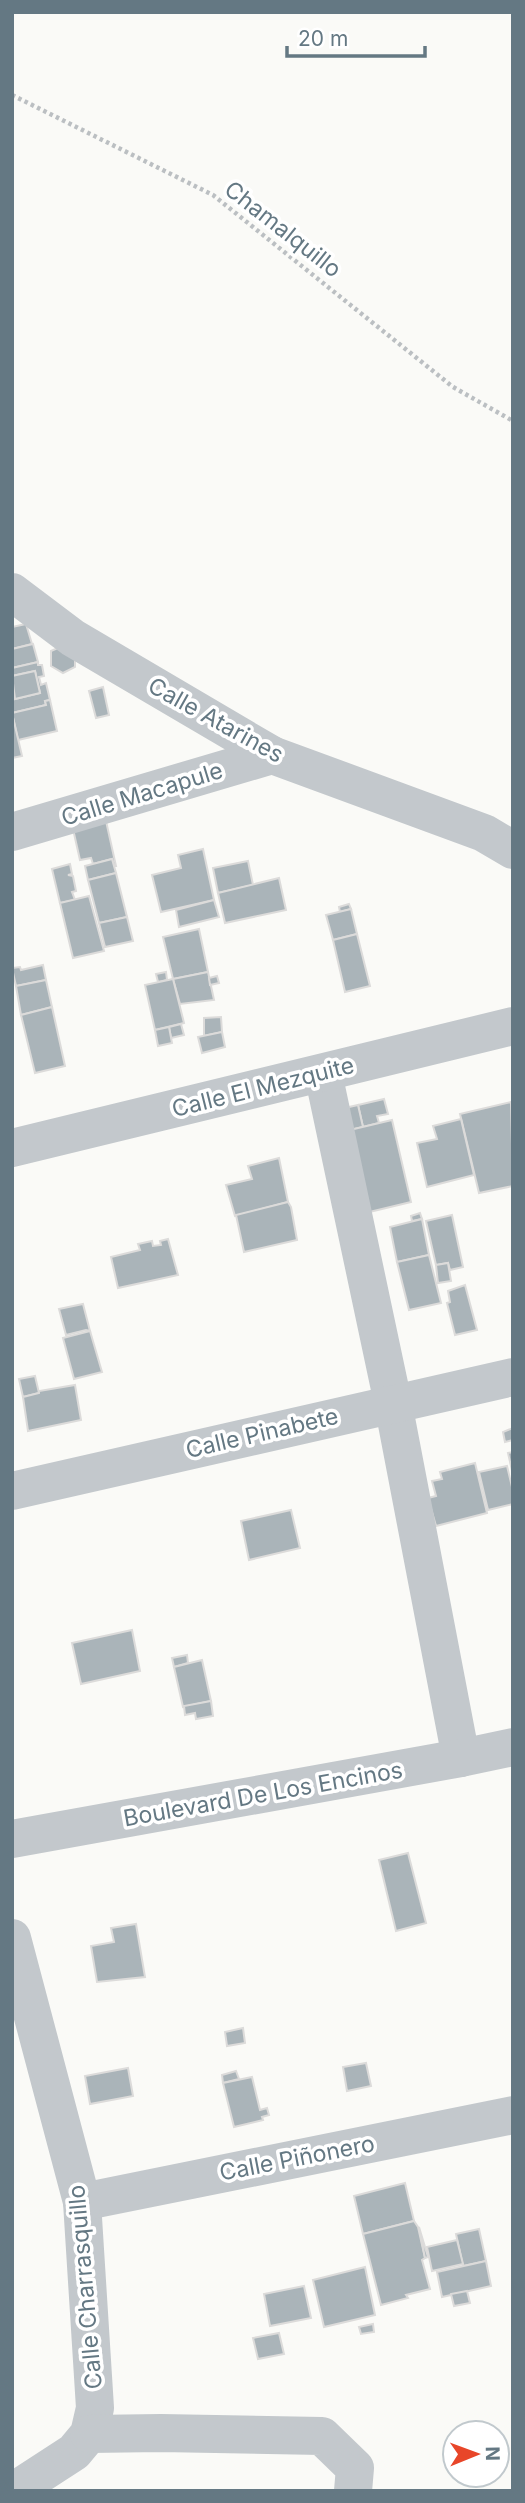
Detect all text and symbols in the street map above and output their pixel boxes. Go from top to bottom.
scale bar [287,14,425,58]
text: 20 m [298,26,348,51]
street label: Chamalquillo [219,175,347,283]
street label: Calle Atarines [143,671,289,769]
street label: Calle Macapule [58,756,226,832]
street label: Calle El Mezquite [169,1051,357,1123]
street label: Calle Pinabete [183,1402,341,1464]
street label: Boulevard De Los Encinos [121,1756,405,1832]
street label: Calle Piñonero [217,2129,377,2187]
street label: Calle Charrasquillo [62,2184,108,2390]
north arrow [441,2419,511,2489]
text: N [481,2446,504,2461]

